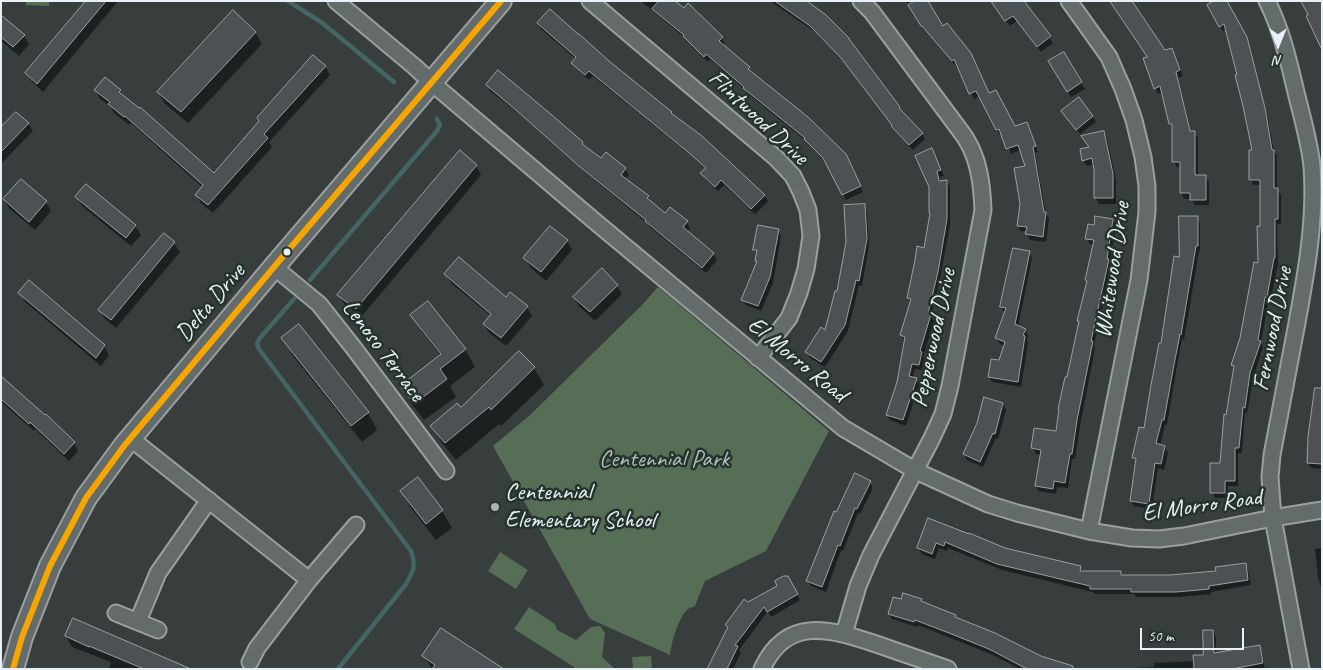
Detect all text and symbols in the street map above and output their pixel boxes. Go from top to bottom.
north arrow [1253,20,1303,70]
text: N [1274,52,1282,69]
street label: Flintwood Drive [702,64,814,172]
street label: Whitewood Drive [1089,200,1137,340]
unlabelled marker [282,247,292,257]
street label: Delta Drive [170,258,252,348]
street label: Fernwood Drive [1247,265,1299,393]
street label: Pepperwood Drive [905,266,963,410]
street label: Lenoso Terrace [335,294,431,408]
street label: El Morro Road [741,311,853,409]
park label: Centennial Park [599,446,729,474]
place label: Centennial Elementary School [505,479,655,535]
street label: El Morro Road [1141,483,1263,529]
marker: Centennial Elementary School [489,501,501,513]
scale bar [1143,618,1247,650]
text: 50 m [1148,627,1174,646]

